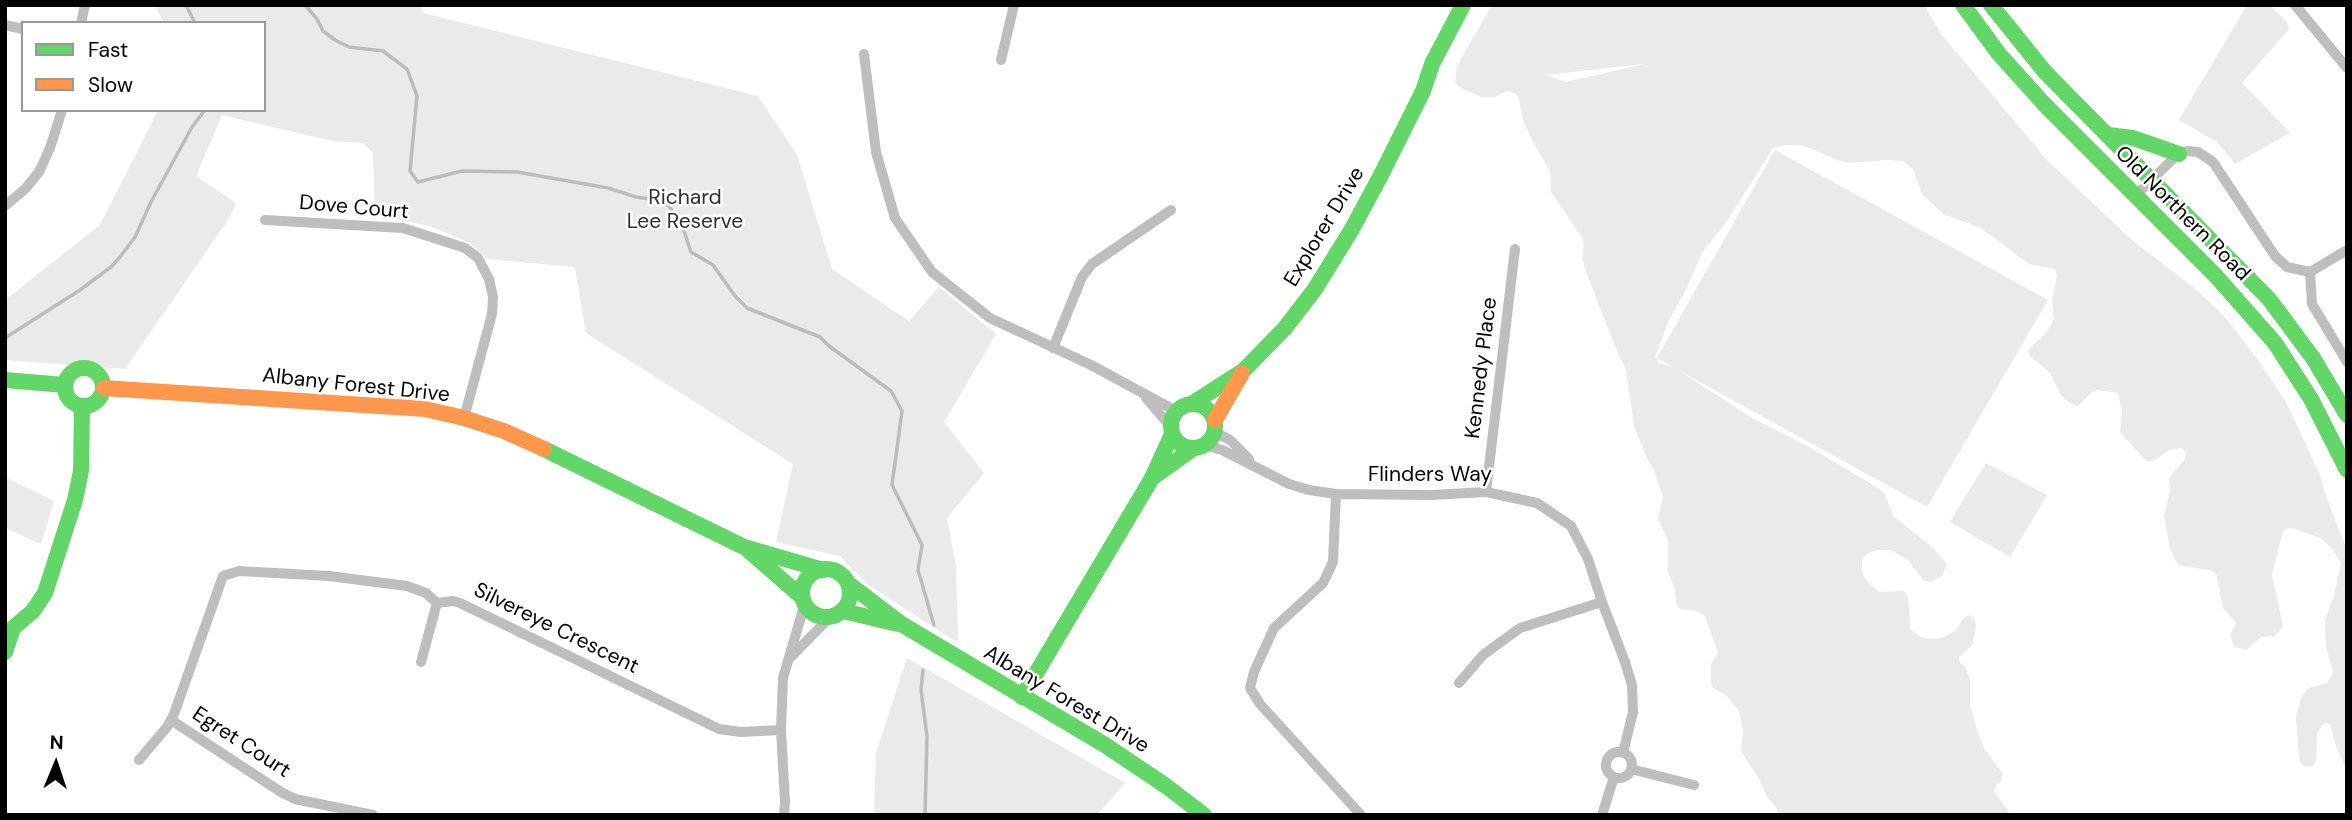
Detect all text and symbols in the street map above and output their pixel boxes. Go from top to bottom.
legend [21,21,266,112]
text: Fast [88,36,128,64]
text: Slow [88,71,133,99]
street label: Old Northern Road [2109,141,2255,287]
street label: Explorer Drive [1279,163,1371,291]
park label: Richard Lee Reserve [627,185,743,235]
street label: Dove Court [298,191,410,225]
street label: Kennedy Place [1461,296,1503,440]
street label: Albany Forest Drive [261,364,451,408]
street label: Flinders Way [1368,462,1492,488]
street label: Silvereye Crescent [469,578,643,680]
street label: Albany Forest Drive [979,641,1153,759]
street label: Egret Court [187,702,295,784]
north arrow [21,729,91,799]
text: N [49,730,64,755]

